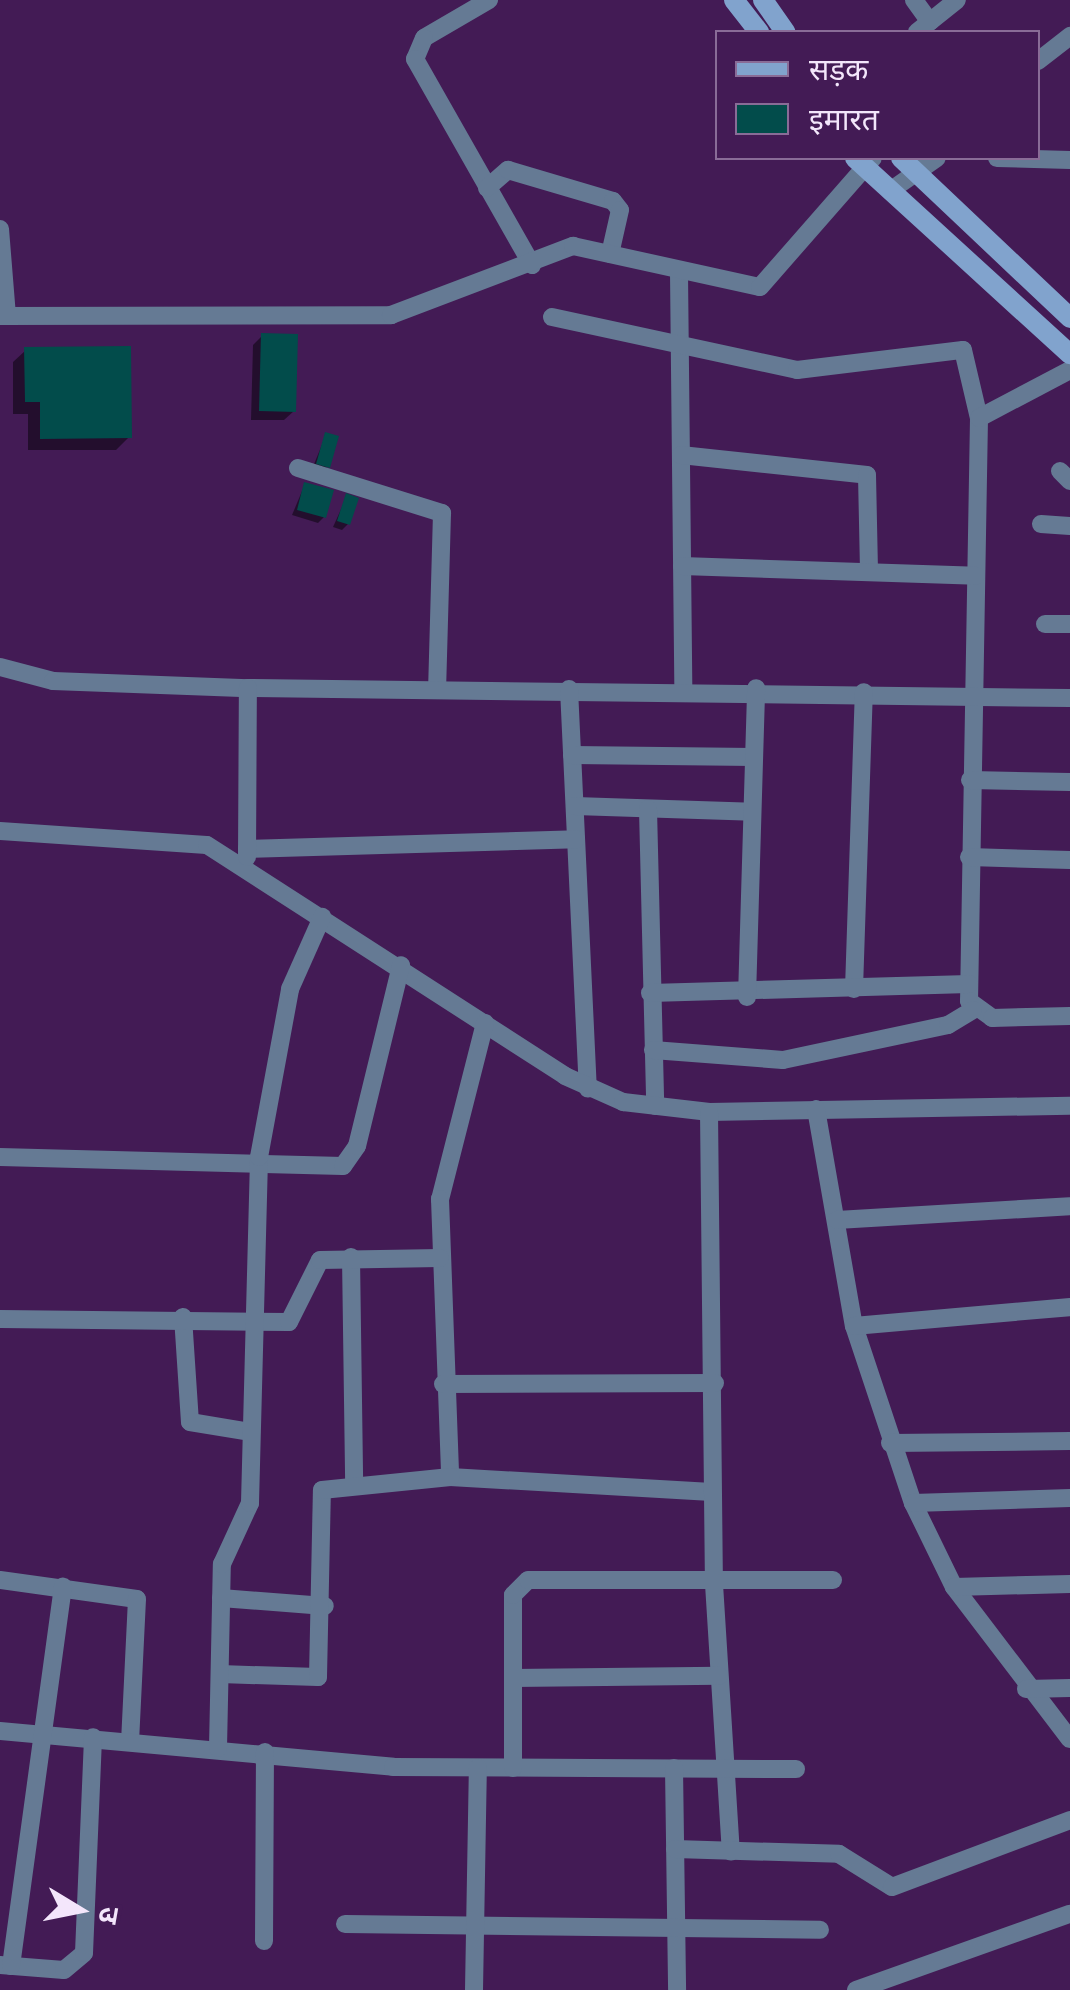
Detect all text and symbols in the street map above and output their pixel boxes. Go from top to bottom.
legend [715,30,1040,160]
text: सड़क [809,46,868,92]
text: इमारत [809,96,879,142]
north arrow [30,1860,130,1960]
text: उ [87,1903,133,1927]

